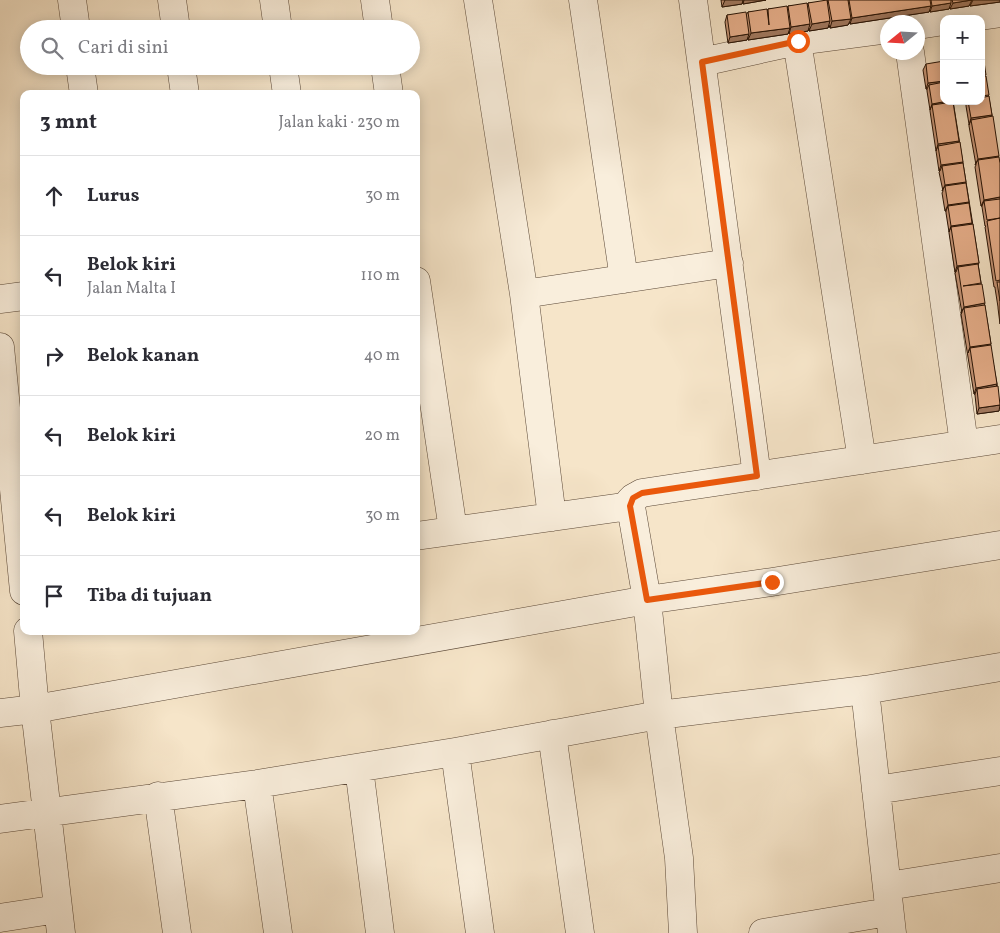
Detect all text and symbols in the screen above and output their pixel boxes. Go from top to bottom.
north arrow [880,15,925,60]
map controls [940,15,985,105]
button: + [940,15,985,60]
search box [20,20,420,75]
route start [787,30,810,53]
icon: search [38,34,66,62]
text: Cari di sini [78,35,169,61]
button: − [940,60,985,105]
text: 3 mnt [40,108,97,137]
text: Jalan kaki · 230 m [279,112,400,134]
icon: ahead [40,182,68,210]
text: Lurus [87,183,139,209]
text: 30 m [365,185,400,207]
text: Belok kiri [87,252,176,278]
icon: left [40,262,68,290]
text: 110 m [361,265,400,287]
text: Jalan Malta I [87,278,176,300]
icon: right [40,342,68,370]
text: Belok kanan [87,343,199,369]
text: 40 m [364,345,400,367]
icon: left [40,422,68,450]
text: Belok kiri [87,423,176,449]
text: 20 m [365,425,400,447]
icon: left [40,502,68,530]
text: Belok kiri [87,503,176,529]
text: 30 m [365,505,400,527]
route end [761,571,784,594]
icon: arrive [40,582,68,610]
text: Tiba di tujuan [87,583,212,609]

